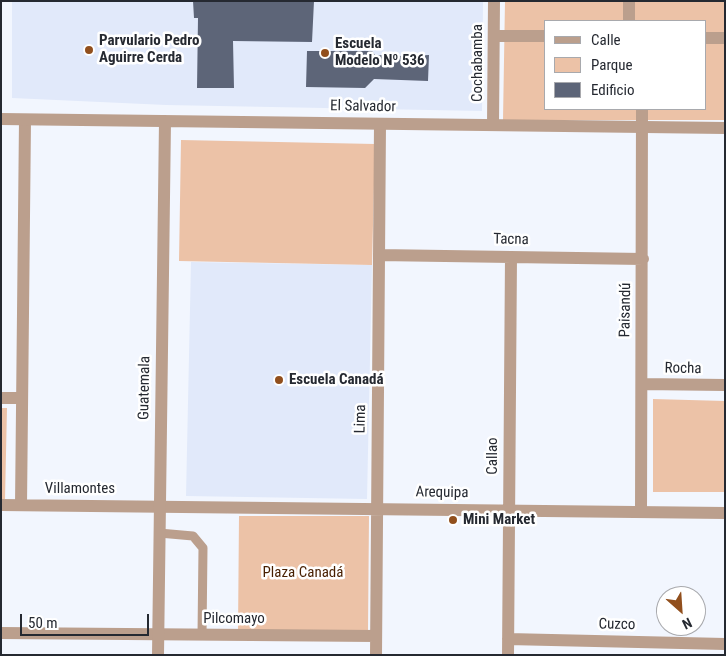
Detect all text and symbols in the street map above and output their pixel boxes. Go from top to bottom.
legend [544,20,706,110]
street label: Cochabamba [469,24,487,102]
text: Calle [591,31,621,49]
place label: Parvulario Pedro Aguirre Cerda [99,32,199,67]
place label: Escuela Modelo Nº 536 [335,35,425,70]
marker: Parvulario Pedro Aguirre Cerda [83,44,95,56]
marker: Escuela Modelo Nº 536 [319,47,331,59]
text: Parque [591,56,633,74]
text: Edificio [591,81,634,99]
street label: El Salvador [330,97,396,117]
street label: Tacna [493,231,529,249]
street label: Paisandú [617,282,635,338]
street label: Guatemala [135,356,155,420]
street label: Rocha [664,360,702,378]
place label: Escuela Canadá [289,371,383,389]
marker: Escuela Canadá [273,374,285,386]
street label: Lima [352,404,370,434]
street label: Callao [484,437,502,475]
street label: Villamontes [45,480,115,498]
street label: Arequipa [415,484,469,502]
place label: Mini Market [463,511,535,529]
marker: Mini Market [447,514,459,526]
park label: Plaza Canadá [263,564,343,582]
north arrow [656,586,706,636]
scale bar [22,604,151,636]
street label: Pilcomayo [203,610,265,628]
text: 50 m [28,614,58,632]
text: N [680,615,695,633]
street label: Cuzco [599,616,635,634]

